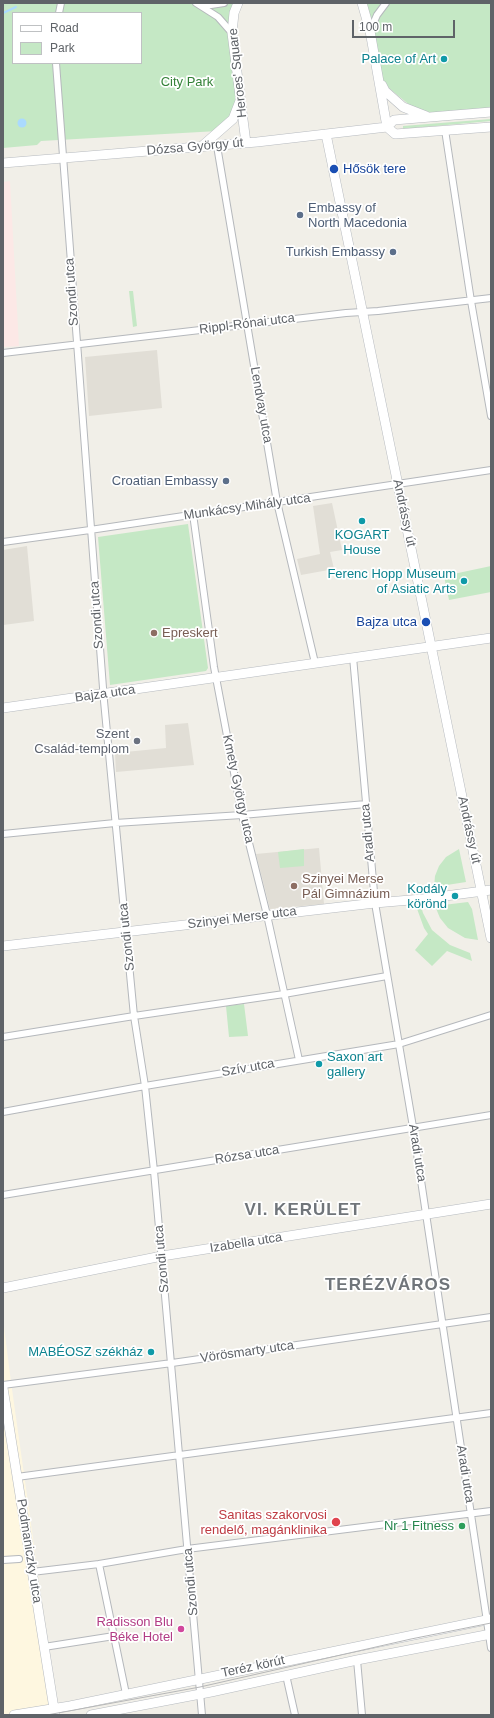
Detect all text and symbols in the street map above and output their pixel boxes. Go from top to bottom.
legend [12,12,142,64]
scale bar [354,12,457,38]
text: 100 m [359,20,392,34]
text: Road [50,21,79,35]
street label: Heroes' Square [226,27,250,119]
text: Park [50,41,75,55]
place label: Palace of Art [362,51,436,67]
marker: Palace of Art [439,54,449,64]
park label: City Park [161,74,213,90]
street label: Dózsa György út [146,135,244,159]
place label: Hősök tere [343,161,406,177]
marker: Hősök tere [328,163,340,175]
place label: Embassy of North Macedonia [308,200,407,231]
marker: Embassy of North Macedonia [295,210,305,220]
place label: Turkish Embassy [286,244,385,260]
marker: Turkish Embassy [388,247,398,257]
street label: Szondi utca [62,258,82,326]
street label: Rippl-Rónai utca [198,310,296,338]
street label: Lendvay utca [247,366,275,444]
place label: Croatian Embassy [112,473,218,489]
marker: Croatian Embassy [221,476,231,486]
street label: Andrássy út [389,478,419,548]
street label: Munkácsy Mihály utca [183,490,311,524]
marker: KOGART House [357,516,367,526]
place label: KOGART House [335,527,389,558]
place label: Ferenc Hopp Museum of Asiatic Arts [327,566,456,597]
marker: Ferenc Hopp Museum of Asiatic Arts [459,576,469,586]
street label: Szondi utca [87,581,107,649]
place label: Bajza utca [356,614,417,630]
marker: Bajza utca [420,616,432,628]
place label: Epreskert [162,625,218,641]
marker: Epreskert [149,628,159,638]
street label: Bajza utca [74,682,136,706]
place label: Szent Család-templom [34,726,129,757]
street label: Kmety György utca [219,733,257,845]
marker: Szent Család-templom [132,736,142,746]
street label: Andrássy út [454,795,484,865]
street label: Aradi utca [358,803,378,863]
place label: Szinyei Merse Pál Gimnázium [302,871,390,902]
marker: Szinyei Merse Pál Gimnázium [289,881,299,891]
place label: Kodály körönd [407,881,447,912]
marker: Kodály körönd [450,891,460,901]
street label: Szondi utca [116,902,138,972]
street label: Szinyei Merse utca [187,904,297,932]
place label: Saxon art gallery [327,1049,383,1080]
street label: Szív utca [220,1056,276,1080]
marker: Saxon art gallery [314,1059,324,1069]
street label: Aradi utca [405,1123,429,1183]
street label: Rózsa utca [214,1142,280,1168]
district label: VI. KERÜLET [245,1200,361,1220]
street label: Szondi utca [151,1224,173,1294]
street label: Izabella utca [209,1230,283,1256]
district label: TERÉZVÁROS [325,1275,451,1295]
street label: Vörösmarty utca [199,1338,295,1366]
place label: MABÉOSZ székház [28,1344,143,1360]
marker: MABÉOSZ székház [146,1347,156,1357]
street label: Aradi utca [453,1444,477,1504]
street label: Podmaniczky utca [13,1498,45,1604]
place label: Sanitas szakorvosi rendelő, magánklinika [201,1507,327,1538]
marker: Sanitas szakorvosi rendelő, magánklinika [330,1516,342,1528]
place label: Nr 1 Fitness [384,1518,454,1534]
marker: Nr 1 Fitness [457,1521,467,1531]
street label: Szondi utca [180,1547,202,1617]
place label: Radisson Blu Béke Hotel [96,1614,173,1645]
marker: Radisson Blu Béke Hotel [176,1624,186,1634]
street label: Teréz körút [220,1653,286,1681]

